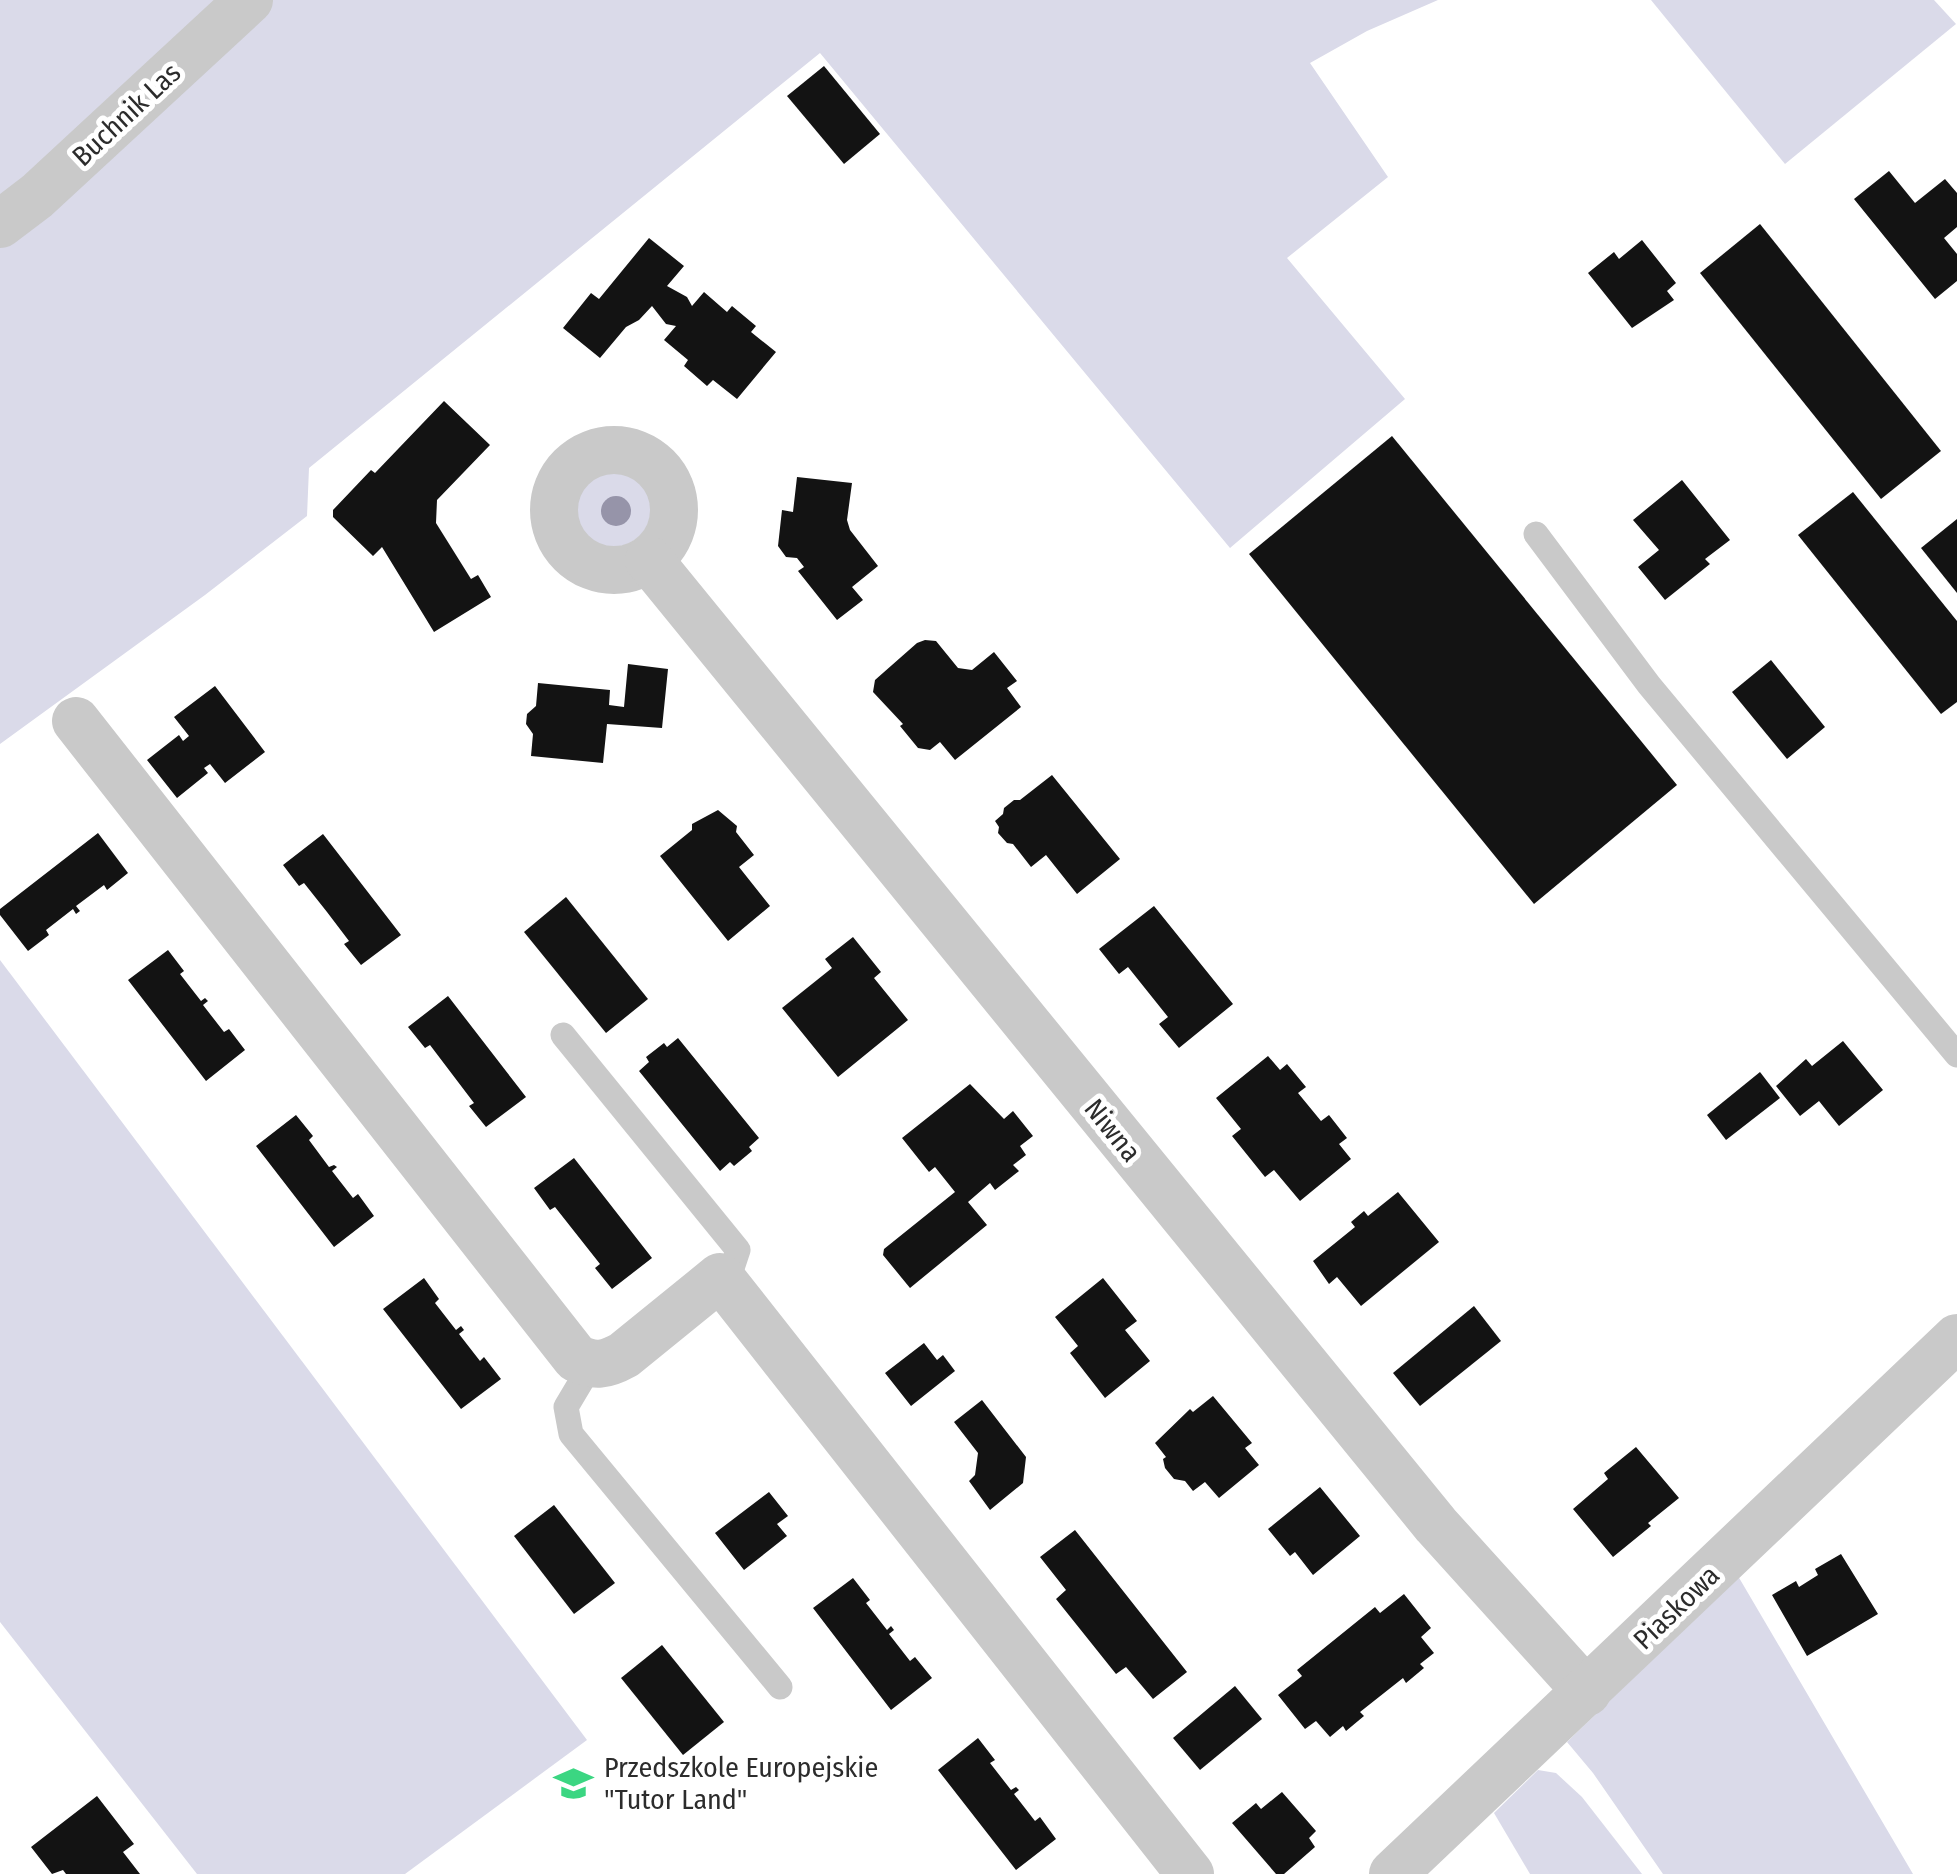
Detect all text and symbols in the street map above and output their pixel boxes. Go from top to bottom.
street label: Buchnik Las [65,56,187,173]
street label: Niwna [1077,1092,1148,1168]
street label: Piaskowa [1627,1559,1726,1656]
place label: Przedszkole Europejskie "Tutor Land" [604,1751,878,1816]
school or university icon: Przedszkole Europejskie "Tutor Land" [553,1762,595,1804]

